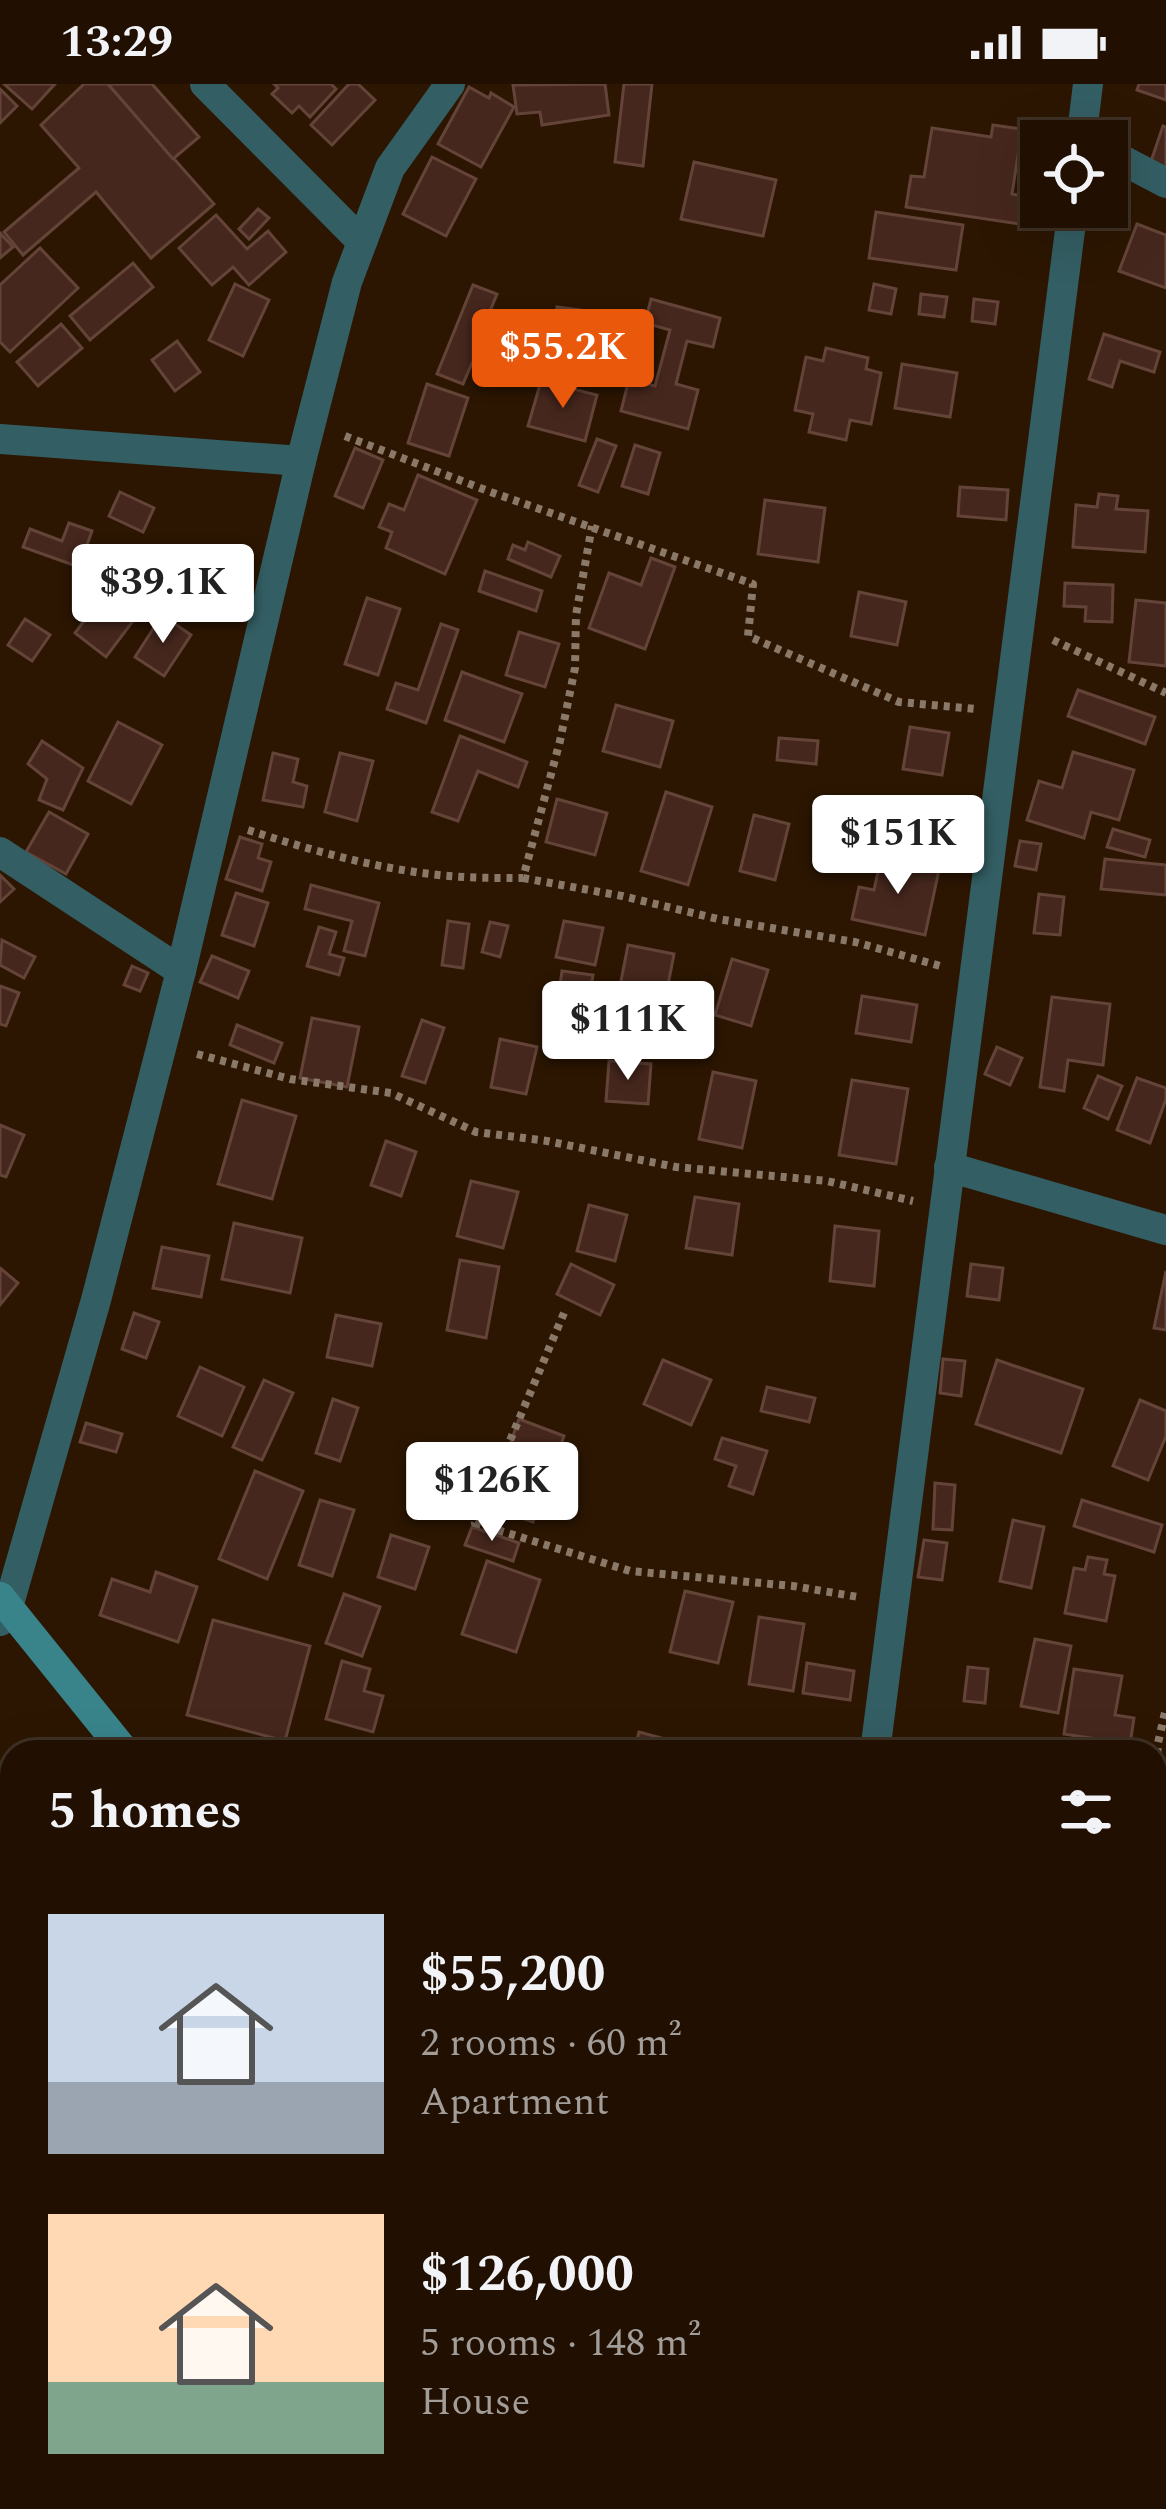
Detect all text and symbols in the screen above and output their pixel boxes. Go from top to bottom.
text: 13:29 [60,8,173,77]
map controls [1020,120,1128,228]
button: locate [1020,120,1128,228]
pin: $55.2K [465,309,661,411]
text: $55.2K [499,318,627,377]
pin: $39.1K [65,544,261,646]
text: $39.1K [99,553,227,612]
pin: $151K [814,795,982,897]
text: $151K [839,804,957,863]
pin: $111K [544,981,712,1083]
text: $111K [569,990,687,1049]
pin: $126K [408,1442,576,1544]
text: $126K [433,1451,551,1510]
text: 5 homes [48,1773,242,1851]
icon: filters [1053,1779,1119,1845]
text: $55,200 [420,1936,605,2014]
icon: home [144,1962,288,2106]
text: 2 rooms · 60 m² [420,2014,681,2073]
text: Apartment [420,2073,609,2132]
text: $126,000 [420,2236,634,2314]
icon: home [144,2262,288,2406]
text: 5 rooms · 148 m² [420,2314,701,2373]
text: House [420,2373,530,2432]

